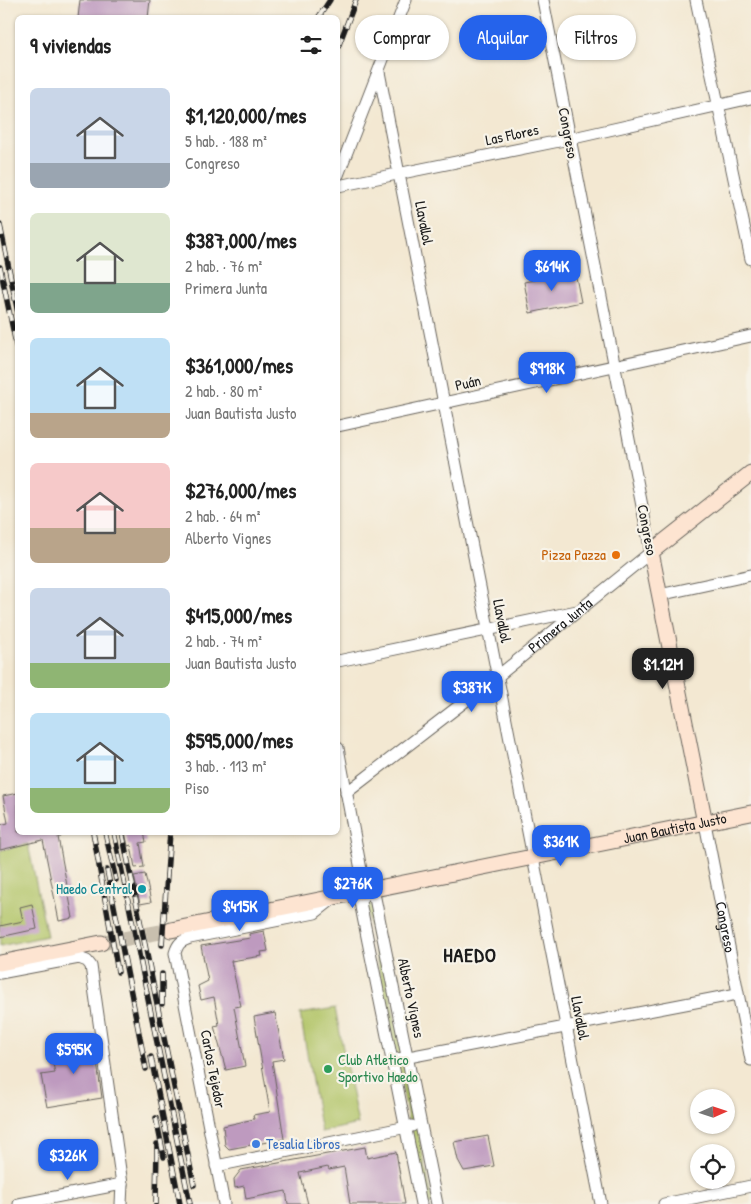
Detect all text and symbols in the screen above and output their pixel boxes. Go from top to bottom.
chip: Comprar [355,15,449,60]
chip: Alquilar [459,15,547,60]
chip: Filtros [557,15,636,60]
text: 9 viviendas [30,31,111,60]
icon: filters [297,31,325,59]
text: $1,120,000/mes [185,101,306,130]
street label: Congreso [553,106,584,160]
icon: home [70,108,130,168]
street label: Las Flores [483,119,541,150]
text: 5 hab. · 188 m² [185,130,267,152]
text: Congreso [185,152,240,174]
street label: Llavallol [410,199,439,246]
text: $387,000/mes [185,226,297,255]
icon: home [70,233,130,293]
pin: $614K [517,250,587,292]
text: 2 hab. · 76 m² [185,255,262,277]
text: $614K [535,255,569,277]
text: Primera Junta [185,277,267,299]
text: $361,000/mes [185,351,293,380]
pin: $918K [512,352,582,394]
text: $918K [529,357,565,379]
icon: home [70,358,130,418]
street label: Puán [453,369,483,396]
text: 2 hab. · 80 m² [185,380,262,402]
text: Juan Bautista Justo [185,402,296,424]
text: $276,000/mes [185,476,296,505]
icon: home [70,483,130,543]
street label: Congreso [632,503,663,557]
text: 2 hab. · 64 m² [185,505,260,527]
text: Alberto Vignes [185,527,271,549]
place label: Pizza Pazza [541,544,606,565]
marker: Pizza Pazza [610,549,622,561]
street label: Primera Junta [523,593,597,658]
street label: Llavallol [488,597,517,644]
text: $415,000/mes [185,601,292,630]
icon: home [70,608,130,668]
text: 2 hab. · 74 m² [185,630,262,652]
pin: $1.12M [622,648,704,690]
text: Juan Bautista Justo [185,652,296,674]
text: $1.12M [643,653,683,675]
pin: $387K [437,670,507,713]
text: $387K [453,676,491,698]
text: $595,000/mes [185,726,293,755]
icon: home [70,733,130,793]
text: 3 hab. · 113 m² [185,755,266,777]
text: Piso [185,777,209,799]
street label: Juan Bautista Justo [621,807,728,849]
pin: $361K [526,824,596,867]
text: $361K [543,830,579,852]
pin: $276K [318,866,388,909]
text: $276K [334,872,372,894]
place label: Haedo Central [56,878,132,899]
marker: Haedo Central [136,883,148,895]
pin: $415K [205,890,275,932]
text: $415K [222,895,258,917]
street label: Congreso [710,900,741,954]
district label: HAEDO [443,941,497,968]
street label: Alberto Vignes [393,956,430,1040]
street label: Llavallol [566,994,595,1041]
street label: Carlos Tejedor [196,1028,231,1110]
pin: $595K [39,1032,109,1075]
text: $595K [56,1038,92,1060]
place label: Club Atletico Sportivo Haedo [338,1049,418,1087]
marker: Club Atletico Sportivo Haedo [322,1063,334,1075]
north arrow [690,1089,735,1134]
map controls [690,1089,735,1189]
place label: Tesalia Libros [266,1133,340,1154]
pin: $326K [33,1138,103,1181]
marker: Tesalia Libros [250,1138,262,1150]
text: $326K [49,1144,87,1166]
button: locate [690,1144,735,1189]

